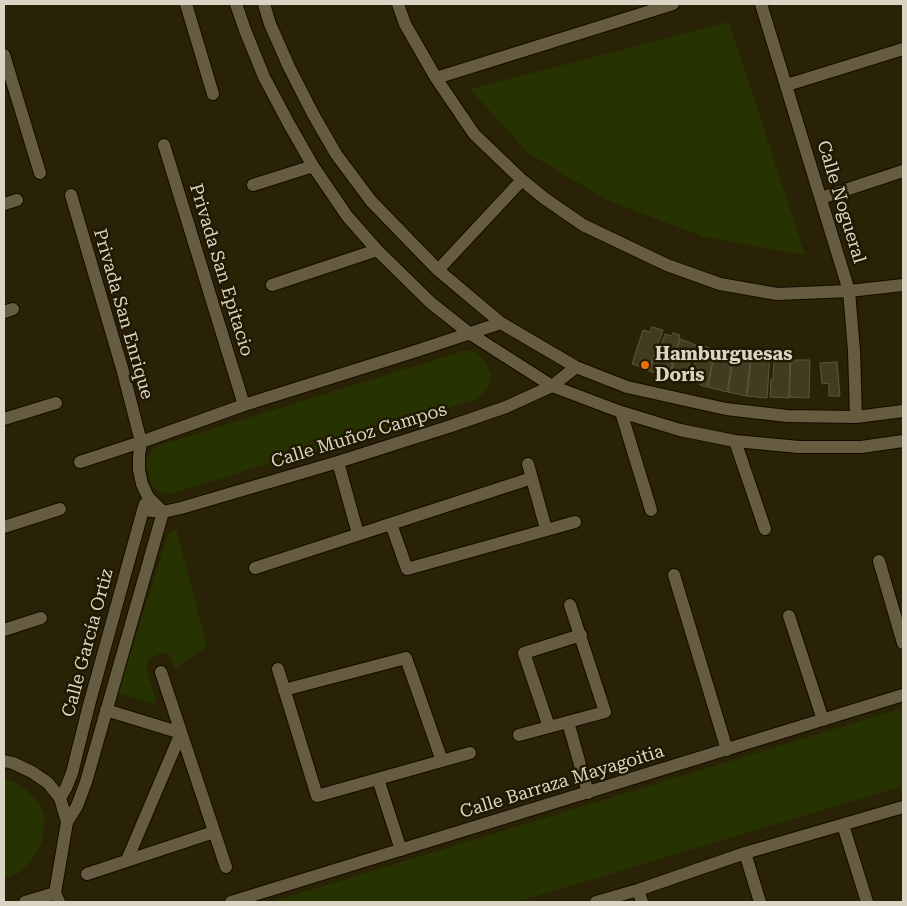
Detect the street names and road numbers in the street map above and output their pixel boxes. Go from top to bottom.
street label: Calle Nogueral [812,138,870,266]
street label: Privada San Epitacio [184,181,258,359]
street label: Privada San Enrique [88,226,158,402]
street label: Calle Muñoz Campos [269,399,449,473]
street label: Calle García Ortiz [58,567,118,719]
street label: Calle Barraza Mayagoitia [457,741,667,823]

